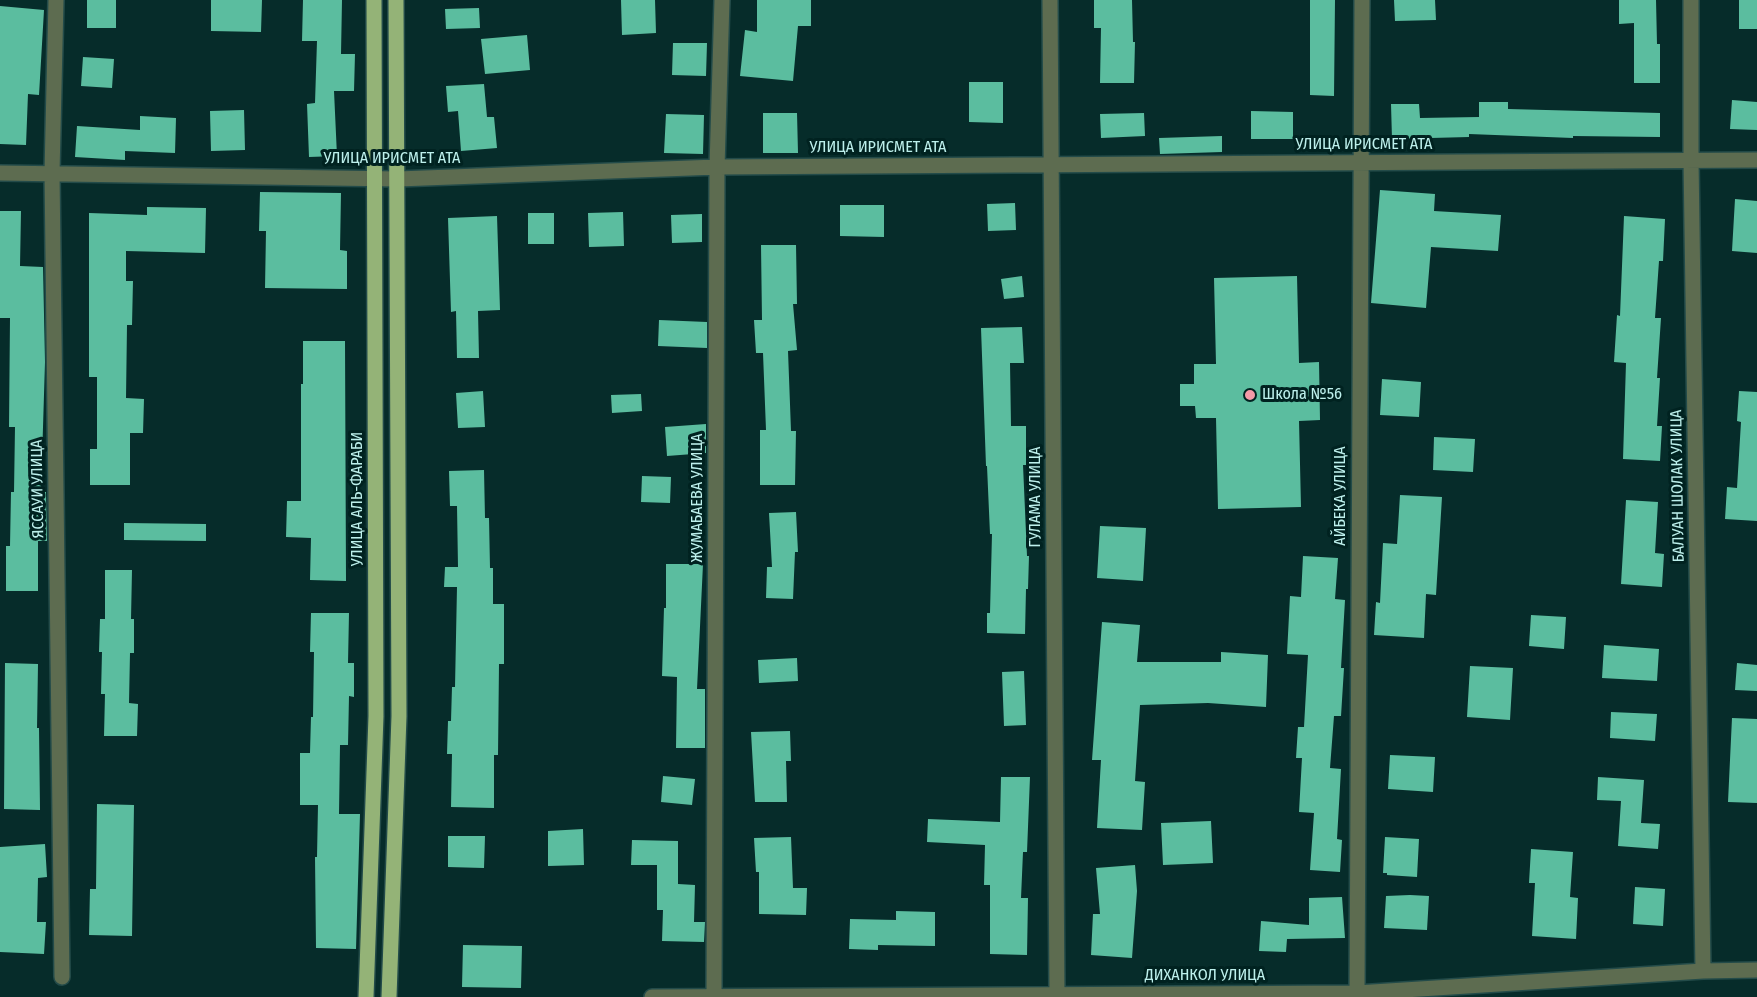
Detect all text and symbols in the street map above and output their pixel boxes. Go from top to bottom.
street label: УЛИЦА ИРИСМЕТ АТА [1296,135,1432,155]
street label: УЛИЦА ИРИСМЕТ АТА [810,138,946,158]
street label: УЛИЦА ИРИСМЕТ АТА [324,149,460,169]
place label: Школа №56 [1262,385,1342,405]
marker: Школа №56 [1243,388,1257,402]
street label: БАЛУАН ШОЛАК УЛИЦА [1667,409,1689,563]
street label: УЛИЦА АЛЬ-ФАРАБИ [348,432,368,566]
street label: ЖУМАБАЕВА УЛИЦА [688,434,708,562]
street label: ЯССАУИ УЛИЦА [28,439,48,539]
street label: АЙБЕКА УЛИЦА [1331,446,1351,546]
street label: ГУЛАМА УЛИЦА [1026,447,1046,547]
street label: ДИХАНКОЛ УЛИЦА [1145,966,1265,986]

